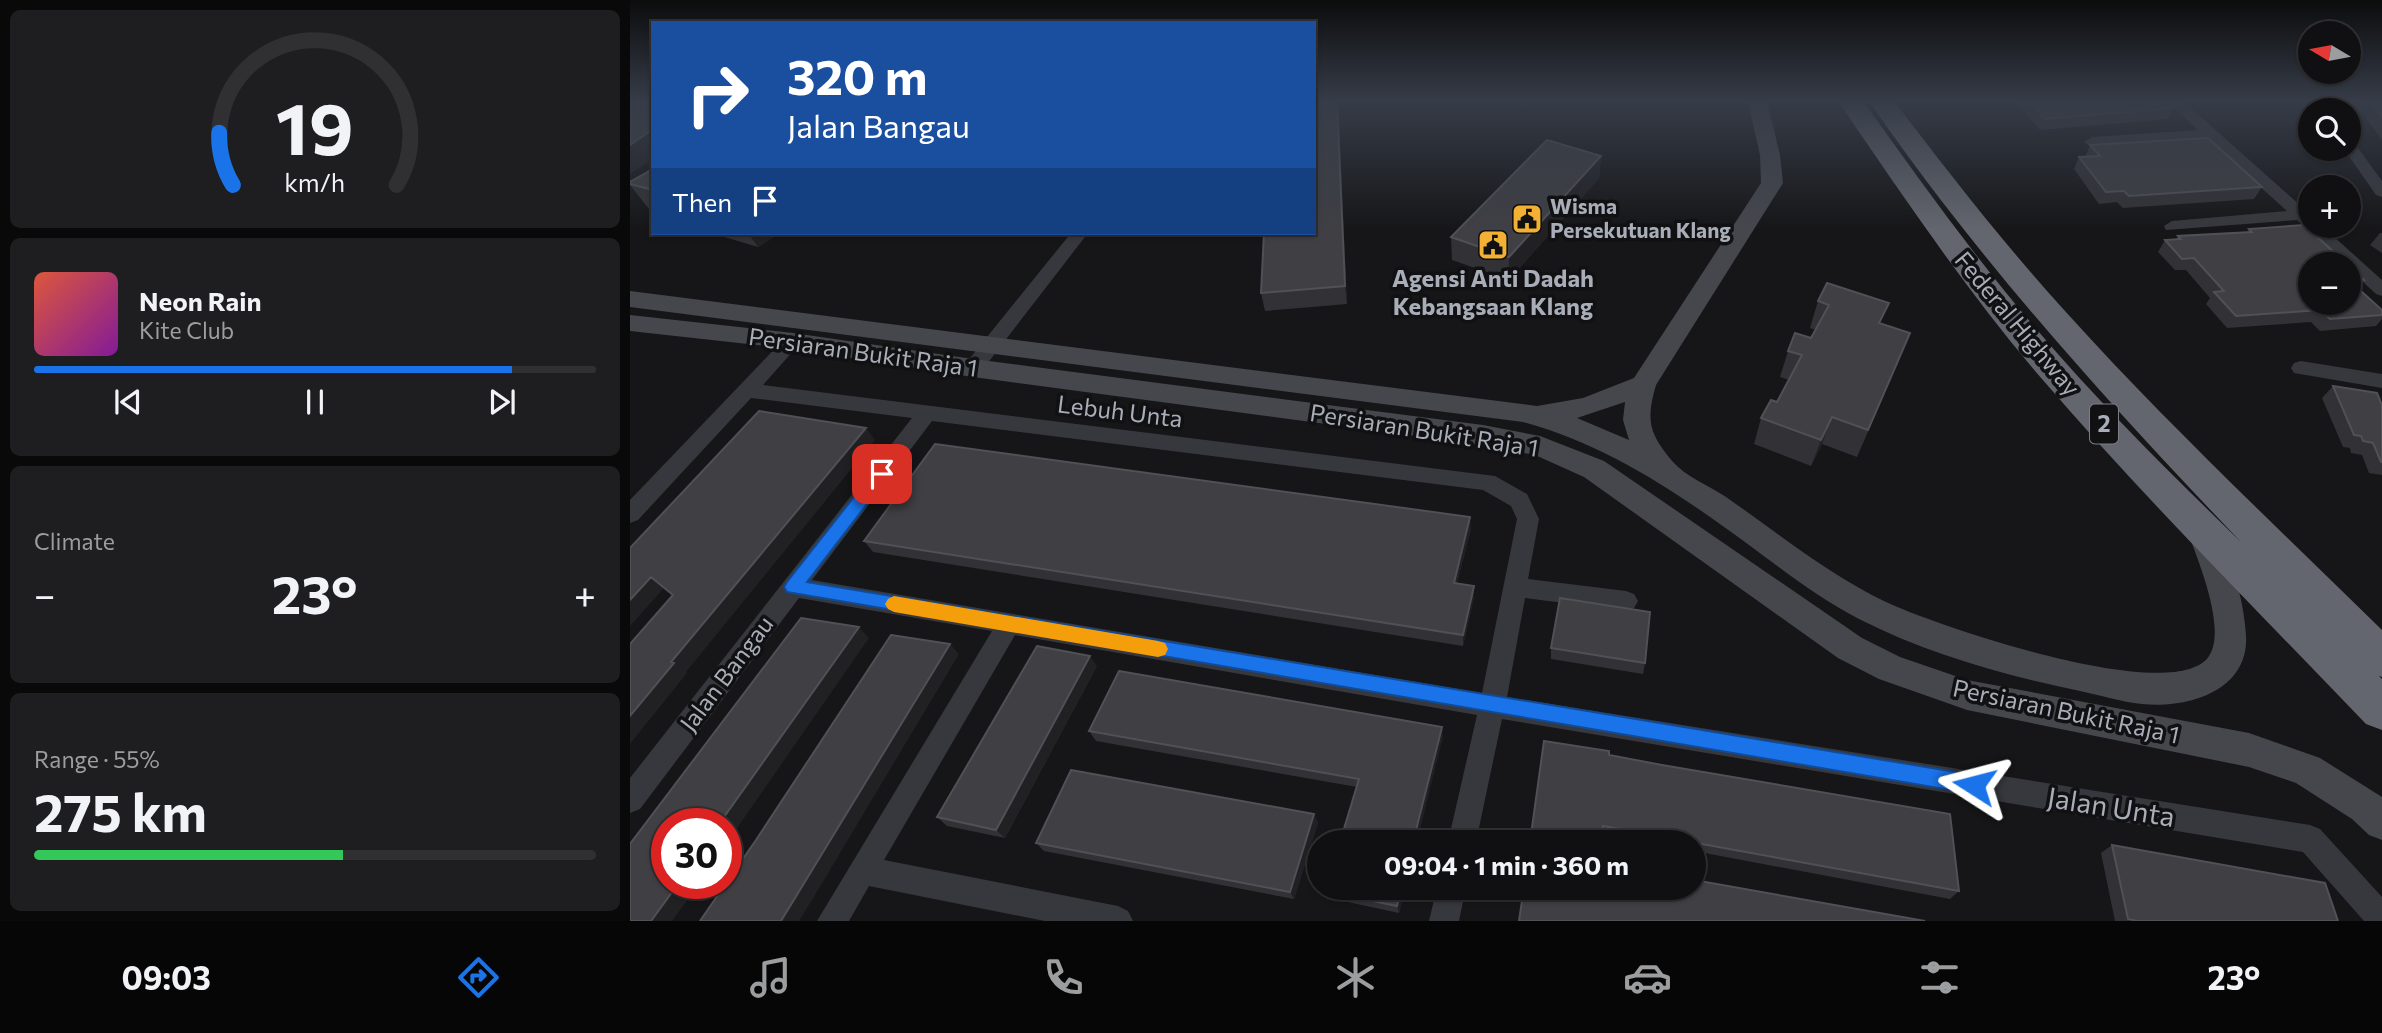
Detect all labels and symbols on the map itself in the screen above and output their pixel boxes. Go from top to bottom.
north arrow [2298,21,2361,84]
place label: Wisma Persekutuan Klang [1550,193,1731,242]
public building icon: Wisma Persekutuan Klang [1510,202,1544,236]
public building icon: Agensi Anti Dadah Kebangsaan Klang [1476,228,1510,262]
street label: Federal Highway [1949,245,2087,401]
place label: Agensi Anti Dadah Kebangsaan Klang [1392,263,1594,320]
street label: Persiaran Bukit Raja 1 [747,321,980,382]
street label: Lebuh Unta [1056,388,1184,433]
street label: Persiaran Bukit Raja 1 [1308,397,1541,462]
road number: 2 [2090,404,2118,444]
pin [852,444,912,504]
street label: Jalan Bangau [673,610,779,737]
street label: Persiaran Bukit Raja 1 [1950,672,2182,749]
position arrow [1937,748,2011,822]
street label: Jalan Unta [2045,779,2177,833]
speed limit sign: 30 [651,808,742,899]

